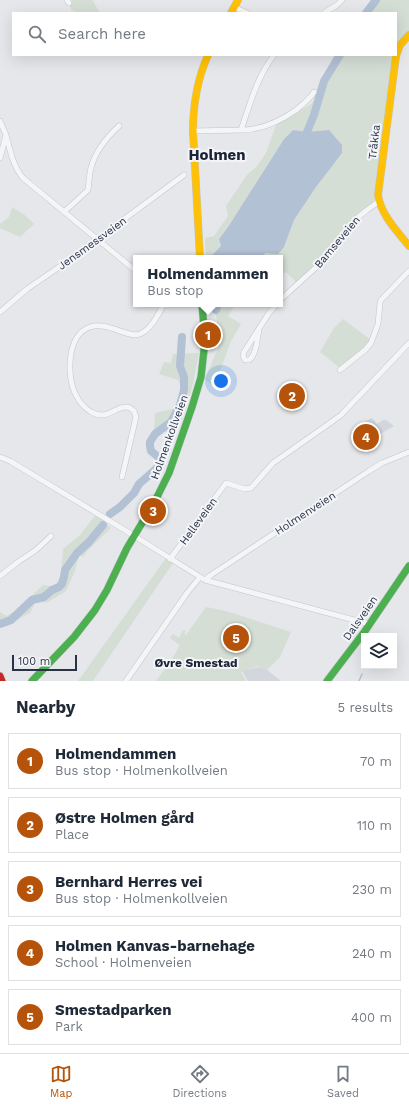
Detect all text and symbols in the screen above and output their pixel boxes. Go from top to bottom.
search box [12,12,397,56]
icon: search [26,23,48,45]
text: Search here [58,25,146,43]
street label: Tråkka [366,124,383,160]
district label: Holmen [188,146,246,164]
street label: Jensmessveien [55,214,129,273]
street label: Bamseveien [312,214,363,271]
popup [133,255,283,307]
text: Holmendammen [147,265,269,283]
text: Bus stop [147,283,203,298]
pin: 1 [195,320,221,350]
your location [211,371,231,391]
pin: 2 [279,381,305,411]
street label: Holmenkollveien [148,393,191,481]
pin: 4 [353,422,379,452]
street label: Holmenveien [273,489,338,538]
street label: Helleveien [177,495,220,548]
pin: 3 [140,496,166,526]
street label: Dalsveien [340,594,380,643]
pin: 5 [223,623,249,653]
map controls [361,633,397,669]
button: layers [361,633,397,669]
scale bar [12,653,77,672]
text: 100 m [18,655,50,668]
district label: Øvre Smestad [154,656,238,670]
text: Nearby [16,697,75,717]
text: 5 results [338,700,393,715]
text: Holmendammen [55,745,176,763]
text: 1 [27,754,33,769]
text: 70 m [360,754,392,769]
text: Bus stop · Holmenkollveien [55,763,228,778]
text: Østre Holmen gård [55,809,194,827]
text: 2 [26,818,34,833]
text: 110 m [357,818,392,833]
text: Place [55,827,89,842]
text: Bernhard Herres vei [55,873,202,891]
text: 3 [26,882,34,897]
text: 230 m [352,882,392,897]
text: Bus stop · Holmenkollveien [55,891,228,906]
text: Holmen Kanvas-barnehage [55,937,255,955]
text: 4 [26,946,34,961]
text: 240 m [352,946,392,961]
text: School · Holmenveien [55,955,192,970]
text: Smestadparken [55,1001,172,1019]
text: 5 [26,1010,34,1025]
text: 400 m [351,1010,392,1025]
text: Park [55,1019,83,1034]
tab: Map [50,1063,72,1100]
tab: Directions [173,1063,227,1100]
tab: Saved [327,1063,359,1100]

